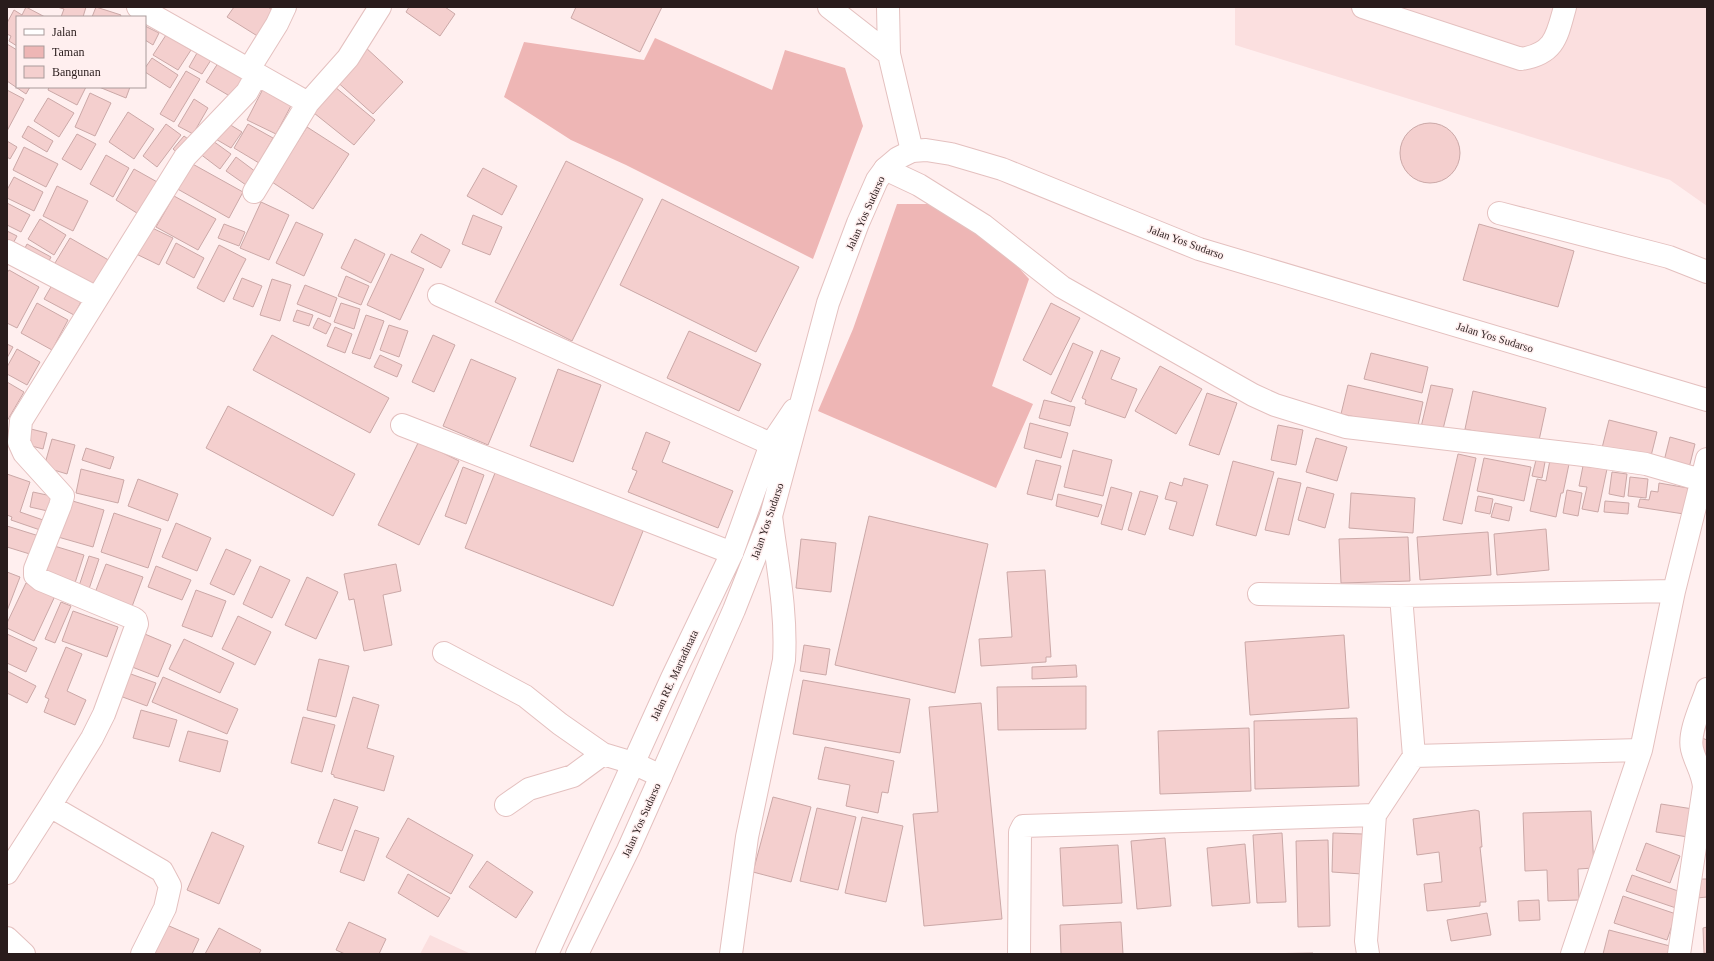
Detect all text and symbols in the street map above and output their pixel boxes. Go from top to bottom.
legend [16,16,146,88]
text: Jalan [52,25,77,39]
text: Taman [52,45,84,59]
text: Bangunan [52,65,101,79]
street label: Jalan Yos Sudarso [843,174,887,252]
street label: Jalan Yos Sudarso [1146,223,1226,261]
street label: Jalan Yos Sudarso [1455,320,1535,355]
street label: Jalan Yos Sudarso [748,481,786,561]
street label: Jalan RE. Martadinata [648,628,700,722]
street label: Jalan Yos Sudarso [619,781,663,859]

